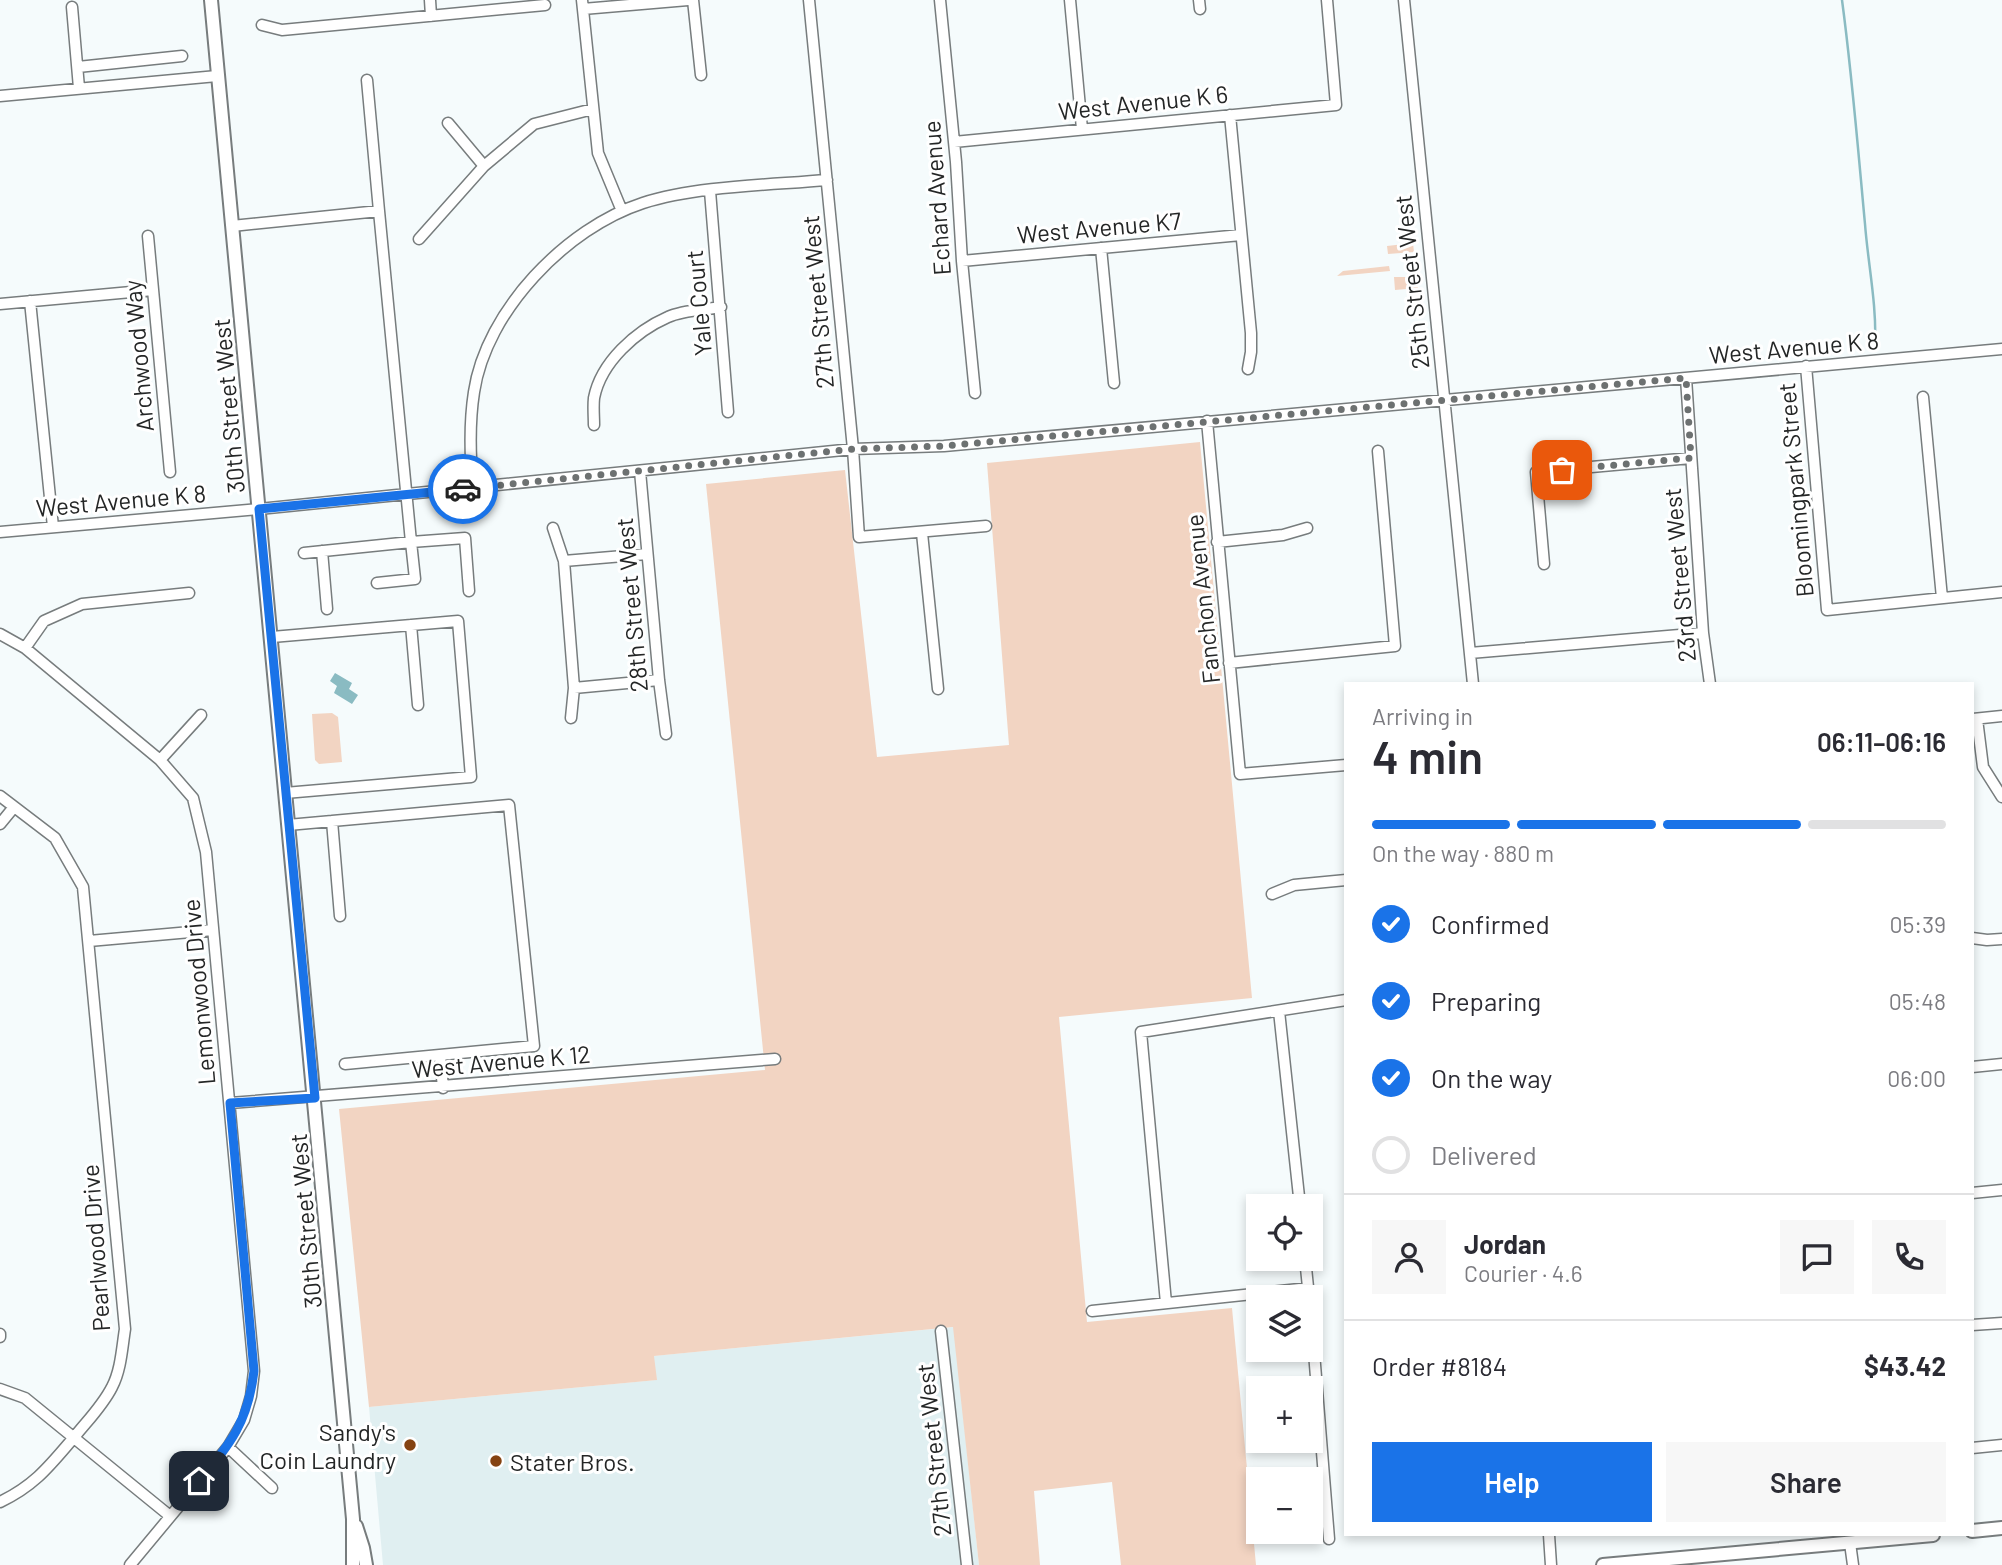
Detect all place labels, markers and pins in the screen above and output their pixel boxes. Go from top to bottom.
pin [1532,440,1592,500]
place label: Sandy's Coin Laundry [259,1417,396,1474]
marker: Sandy's Coin Laundry [402,1437,418,1453]
place label: Stater Bros. [510,1447,635,1476]
pin [169,1451,229,1511]
marker: Stater Bros. [488,1453,504,1469]

